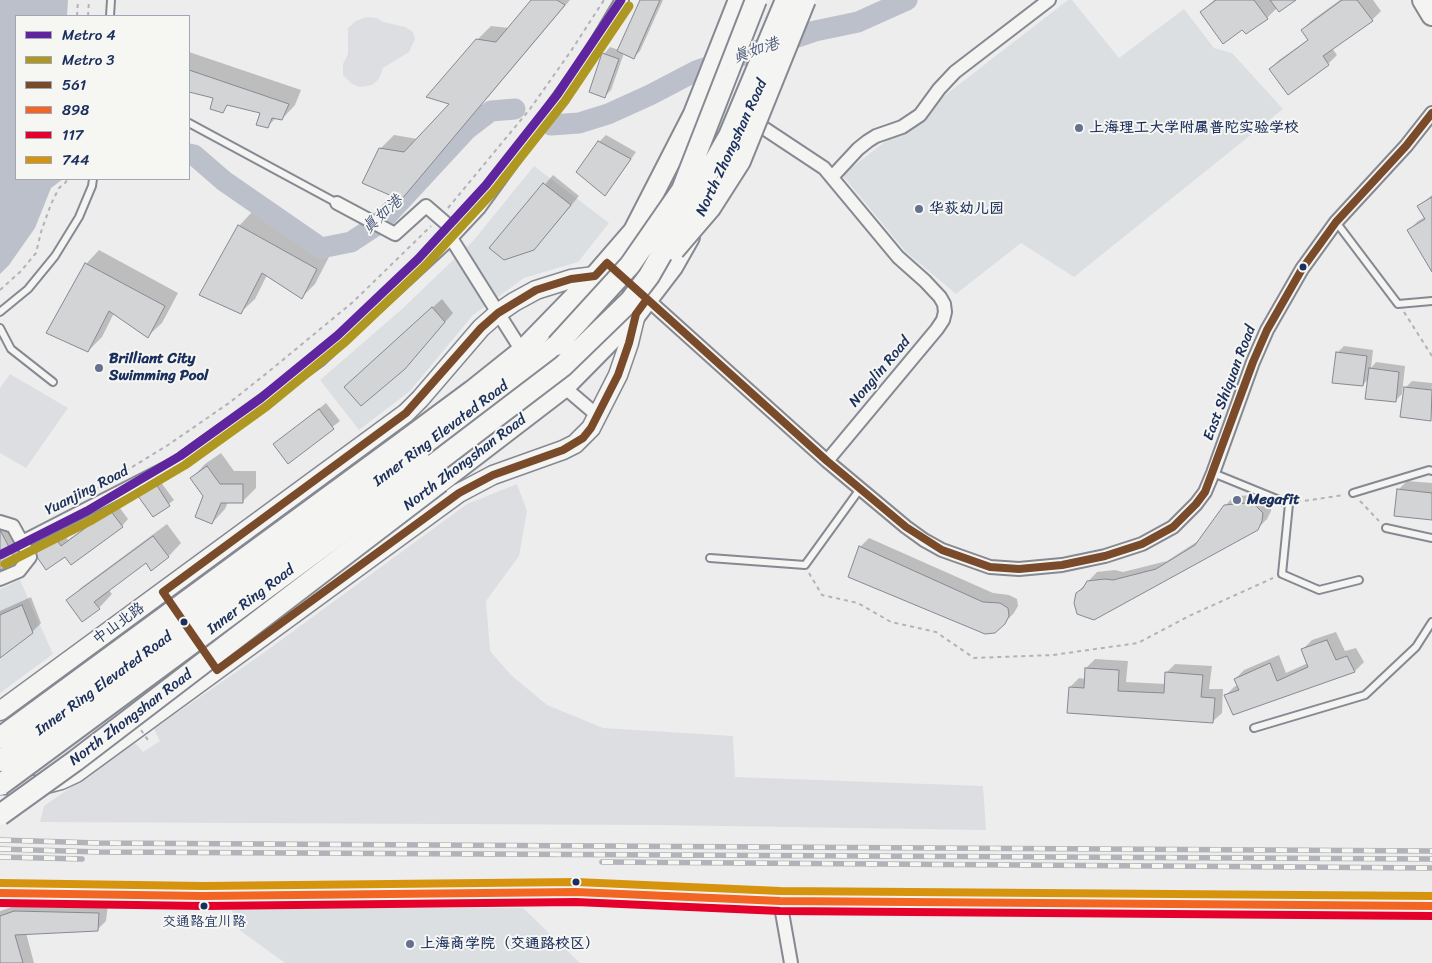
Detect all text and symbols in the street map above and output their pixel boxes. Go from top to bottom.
legend [15,15,190,180]
text: Metro 4 [62,22,116,48]
water label: 真如港 [730,34,782,68]
text: Metro 3 [62,47,114,73]
text: 561 [62,72,86,98]
street label: North Zhongshan Road [692,77,772,219]
text: 898 [62,97,89,123]
place label: 上海理工大学附属普陀实验学校 [1089,119,1299,137]
text: 117 [62,122,83,148]
marker: 上海理工大学附属普陀实验学校 [1073,122,1085,134]
text: 744 [62,147,89,173]
water label: 真如港 [359,192,407,238]
place label: 华荻幼儿园 [929,200,1004,218]
marker: 华荻幼儿园 [913,203,925,215]
unlabelled marker [1298,262,1308,272]
street label: East Shiquan Road [1200,323,1260,443]
street label: Nonglin Road [845,333,915,411]
place label: Brilliant City Swimming Pool [109,350,208,385]
marker: Brilliant City Swimming Pool [93,362,105,374]
street label: Inner Ring Elevated Road [370,377,512,491]
street label: North Zhongshan Road [400,411,530,515]
street label: Yuanjing Road [42,462,132,520]
place label: Megafit [1247,491,1300,509]
marker: Megafit [1231,494,1243,506]
street label: Inner Ring Road [204,561,298,639]
street label: 中山北路 [89,599,149,649]
unlabelled marker [179,617,189,627]
street label: Inner Ring Elevated Road [32,628,176,740]
street label: North Zhongshan Road [66,666,196,770]
unlabelled marker [571,877,581,887]
marker: 交通路宜川路 [199,901,209,911]
place label: 交通路宜川路 [162,914,246,930]
place label: 上海商学院（交通路校区） [420,935,600,953]
marker: 上海商学院（交通路校区） [404,938,416,950]

